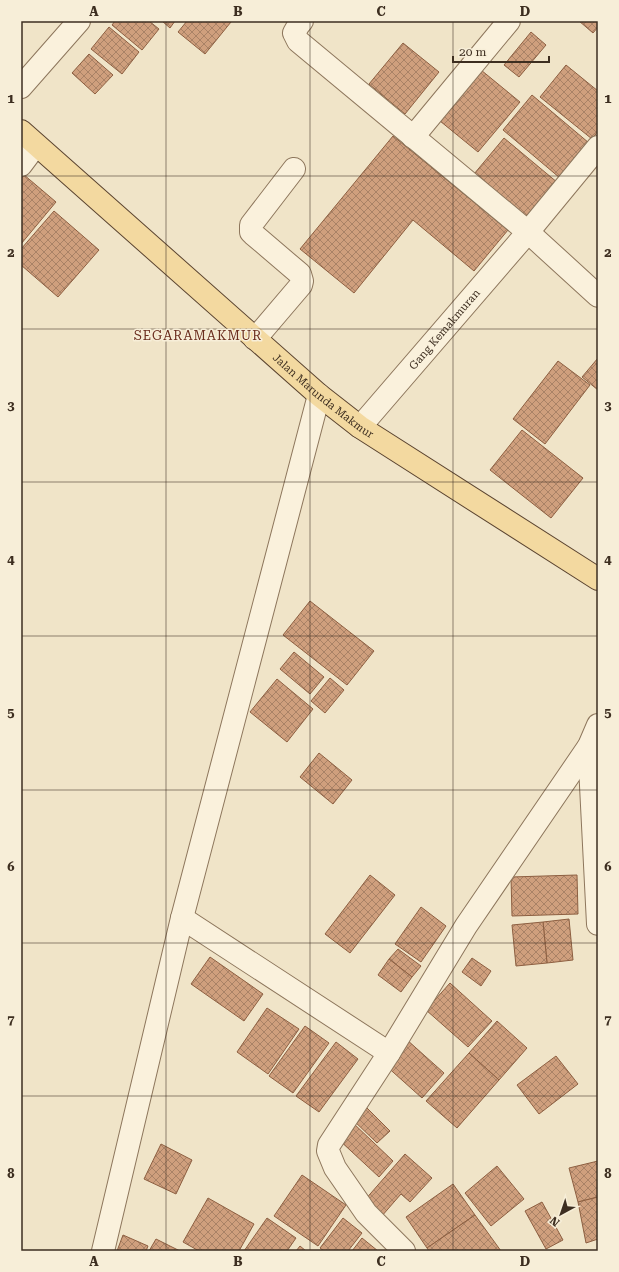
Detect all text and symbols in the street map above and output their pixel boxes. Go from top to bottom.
text: A [89,4,99,19]
text: B [233,4,243,19]
text: C [376,4,386,19]
text: D [520,4,530,19]
scale bar [453,38,549,64]
text: 20 m [459,45,486,59]
text: 1 [7,91,15,106]
text: 1 [604,91,612,106]
text: 2 [7,245,15,260]
text: 2 [604,245,612,260]
street label: Gang Kemakmuran [406,287,483,372]
district label: SEGARAMAKMUR [134,328,262,343]
street label: Jalan Marunda Makmur [270,351,376,441]
text: 3 [7,398,15,413]
text: 3 [604,398,612,413]
text: 4 [7,552,15,567]
text: 4 [604,552,612,567]
text: 5 [7,705,15,720]
text: 5 [604,705,612,720]
text: 6 [7,859,15,874]
text: 6 [604,859,612,874]
text: 7 [7,1012,15,1027]
text: 7 [604,1012,612,1027]
text: 8 [7,1166,15,1181]
text: 8 [604,1166,612,1181]
north arrow [541,1194,581,1234]
text: N [547,1213,562,1229]
text: A [89,1254,99,1269]
text: B [233,1254,243,1269]
text: C [376,1254,386,1269]
text: D [520,1254,530,1269]

